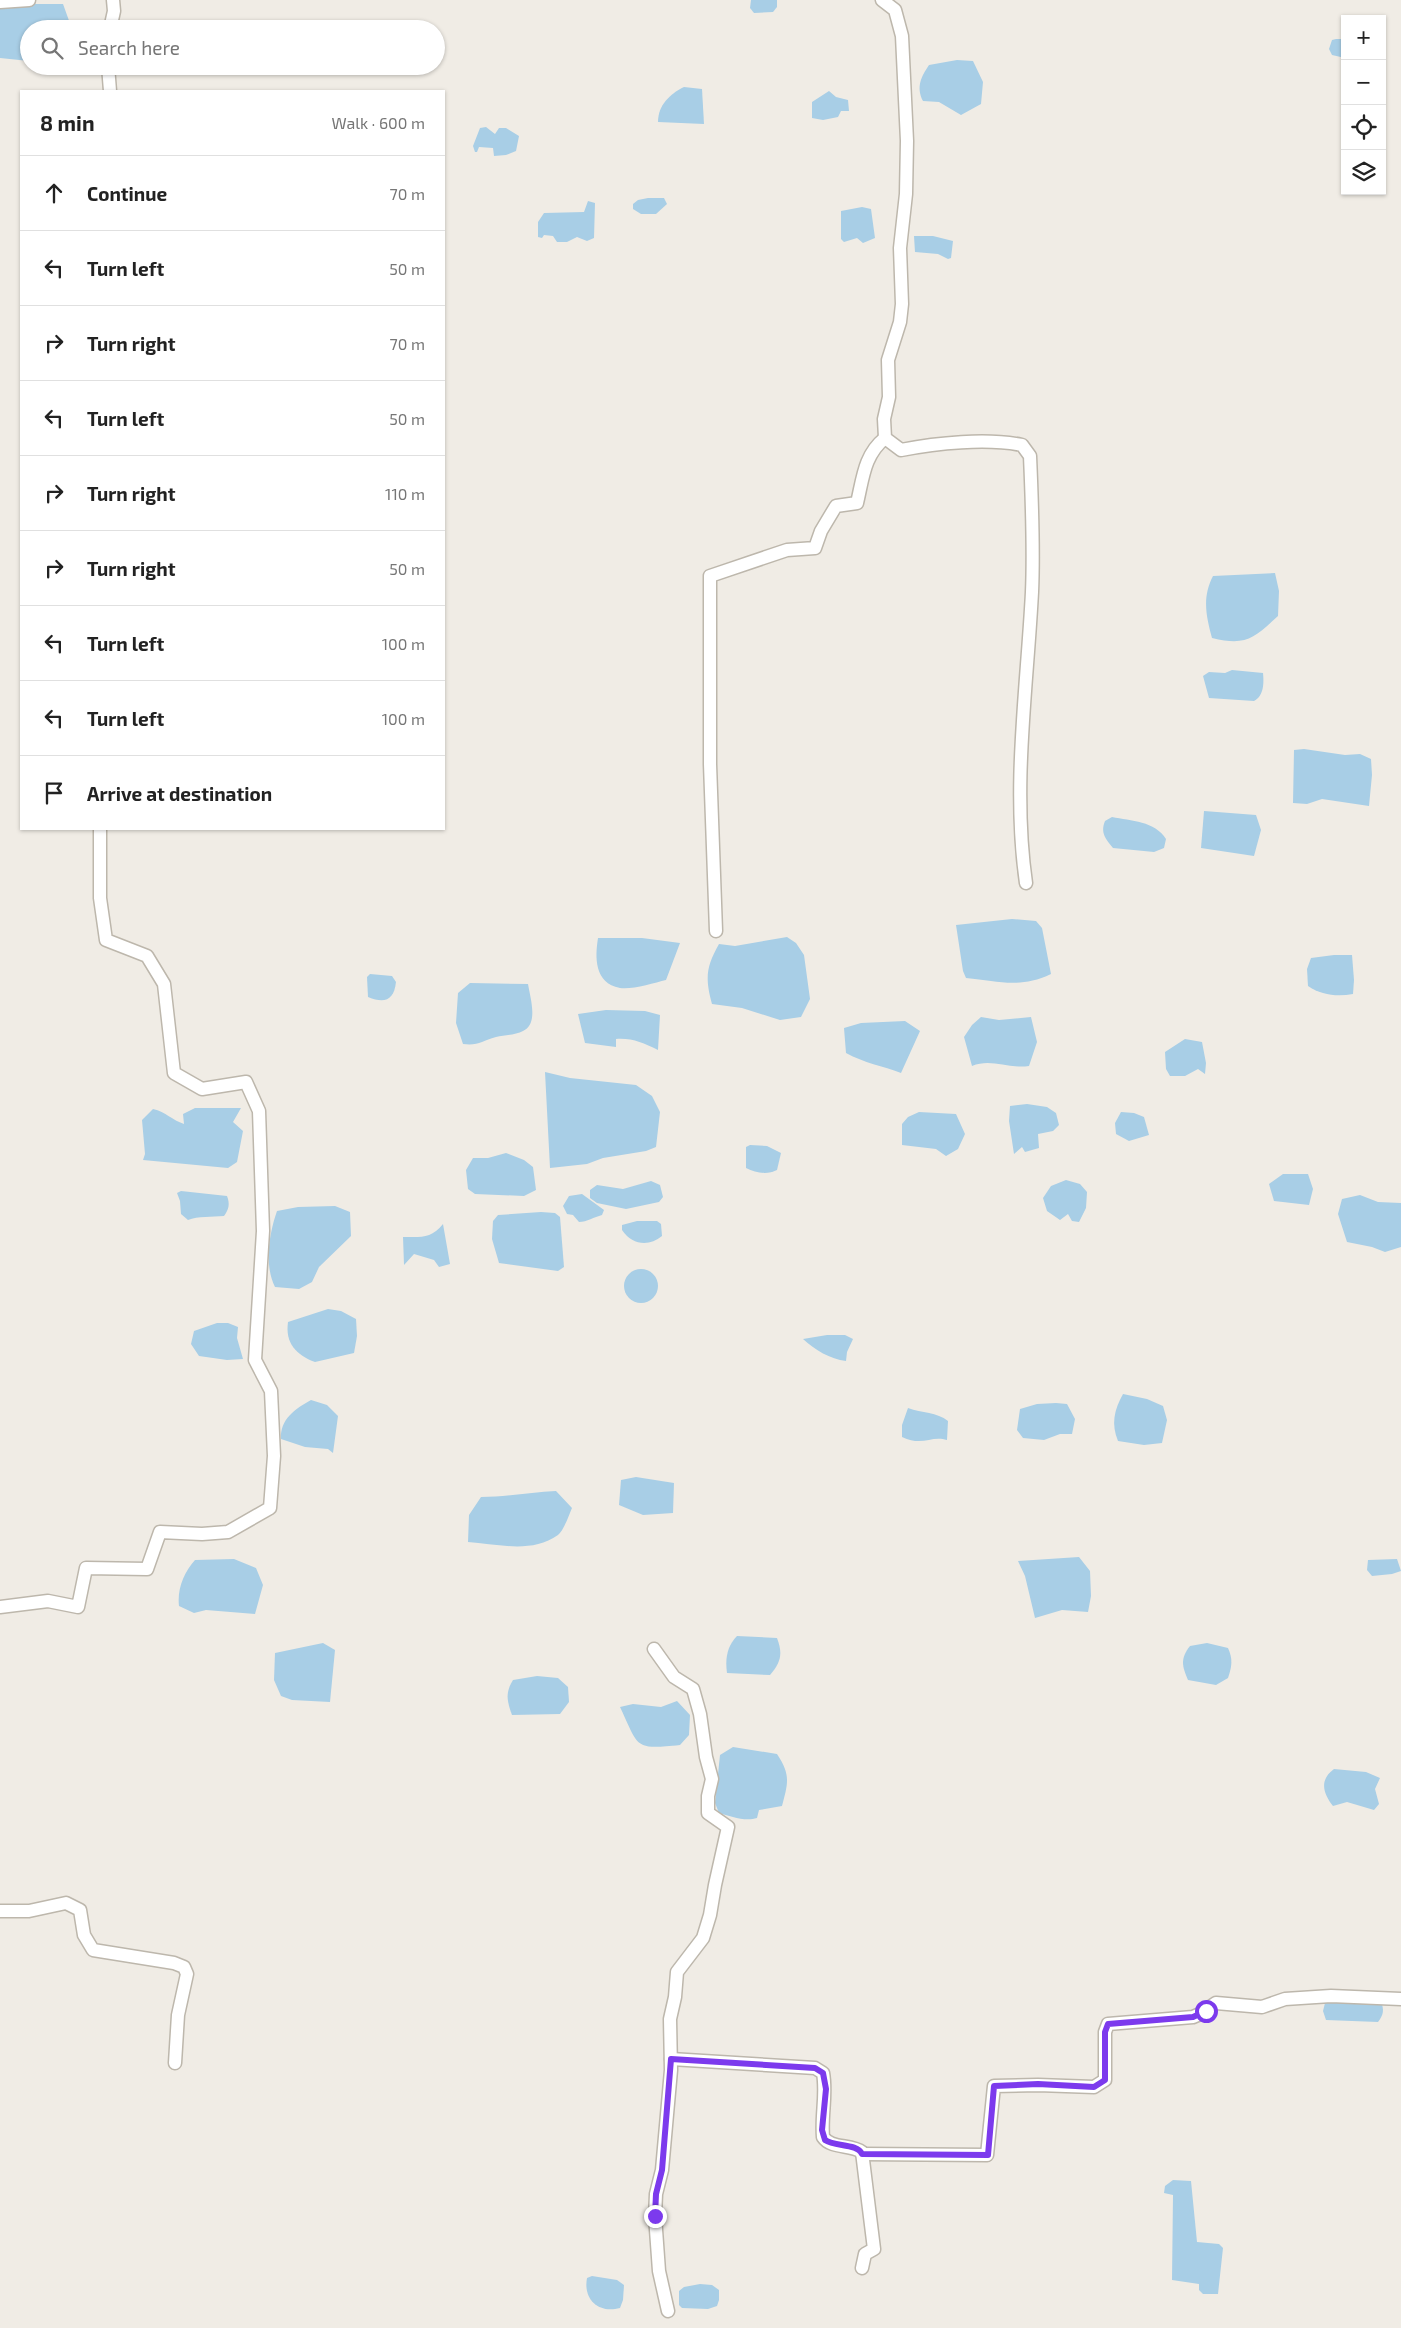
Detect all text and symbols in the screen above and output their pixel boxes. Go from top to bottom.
map controls [1341,15,1386,195]
button: + [1341,15,1386,60]
search box [20,20,445,75]
icon: search [38,34,66,62]
text: Search here [78,36,180,59]
button: − [1341,60,1386,105]
button: locate [1341,105,1386,150]
text: 8 min [40,110,95,135]
text: Walk · 600 m [332,113,425,132]
button: layers [1341,150,1386,195]
icon: ahead [40,179,68,207]
text: Continue [87,182,167,205]
text: 70 m [390,184,425,203]
icon: left [40,254,68,282]
text: Turn left [87,257,164,280]
text: 50 m [389,259,425,278]
icon: right [40,329,68,357]
text: Turn right [87,332,175,355]
text: 70 m [390,334,425,353]
icon: left [40,404,68,432]
text: Turn left [87,407,164,430]
text: 50 m [389,409,425,428]
icon: right [40,479,68,507]
text: Turn right [87,482,175,505]
text: 110 m [385,484,425,503]
icon: right [40,554,68,582]
text: Turn right [87,557,175,580]
text: 50 m [389,559,425,578]
icon: left [40,629,68,657]
text: Turn left [87,632,164,655]
text: 100 m [382,634,425,653]
icon: left [40,704,68,732]
text: Turn left [87,707,164,730]
text: 100 m [382,709,425,728]
icon: arrive [40,779,68,807]
text: Arrive at destination [87,782,272,805]
route start [1195,2000,1218,2023]
route end [644,2205,667,2228]

